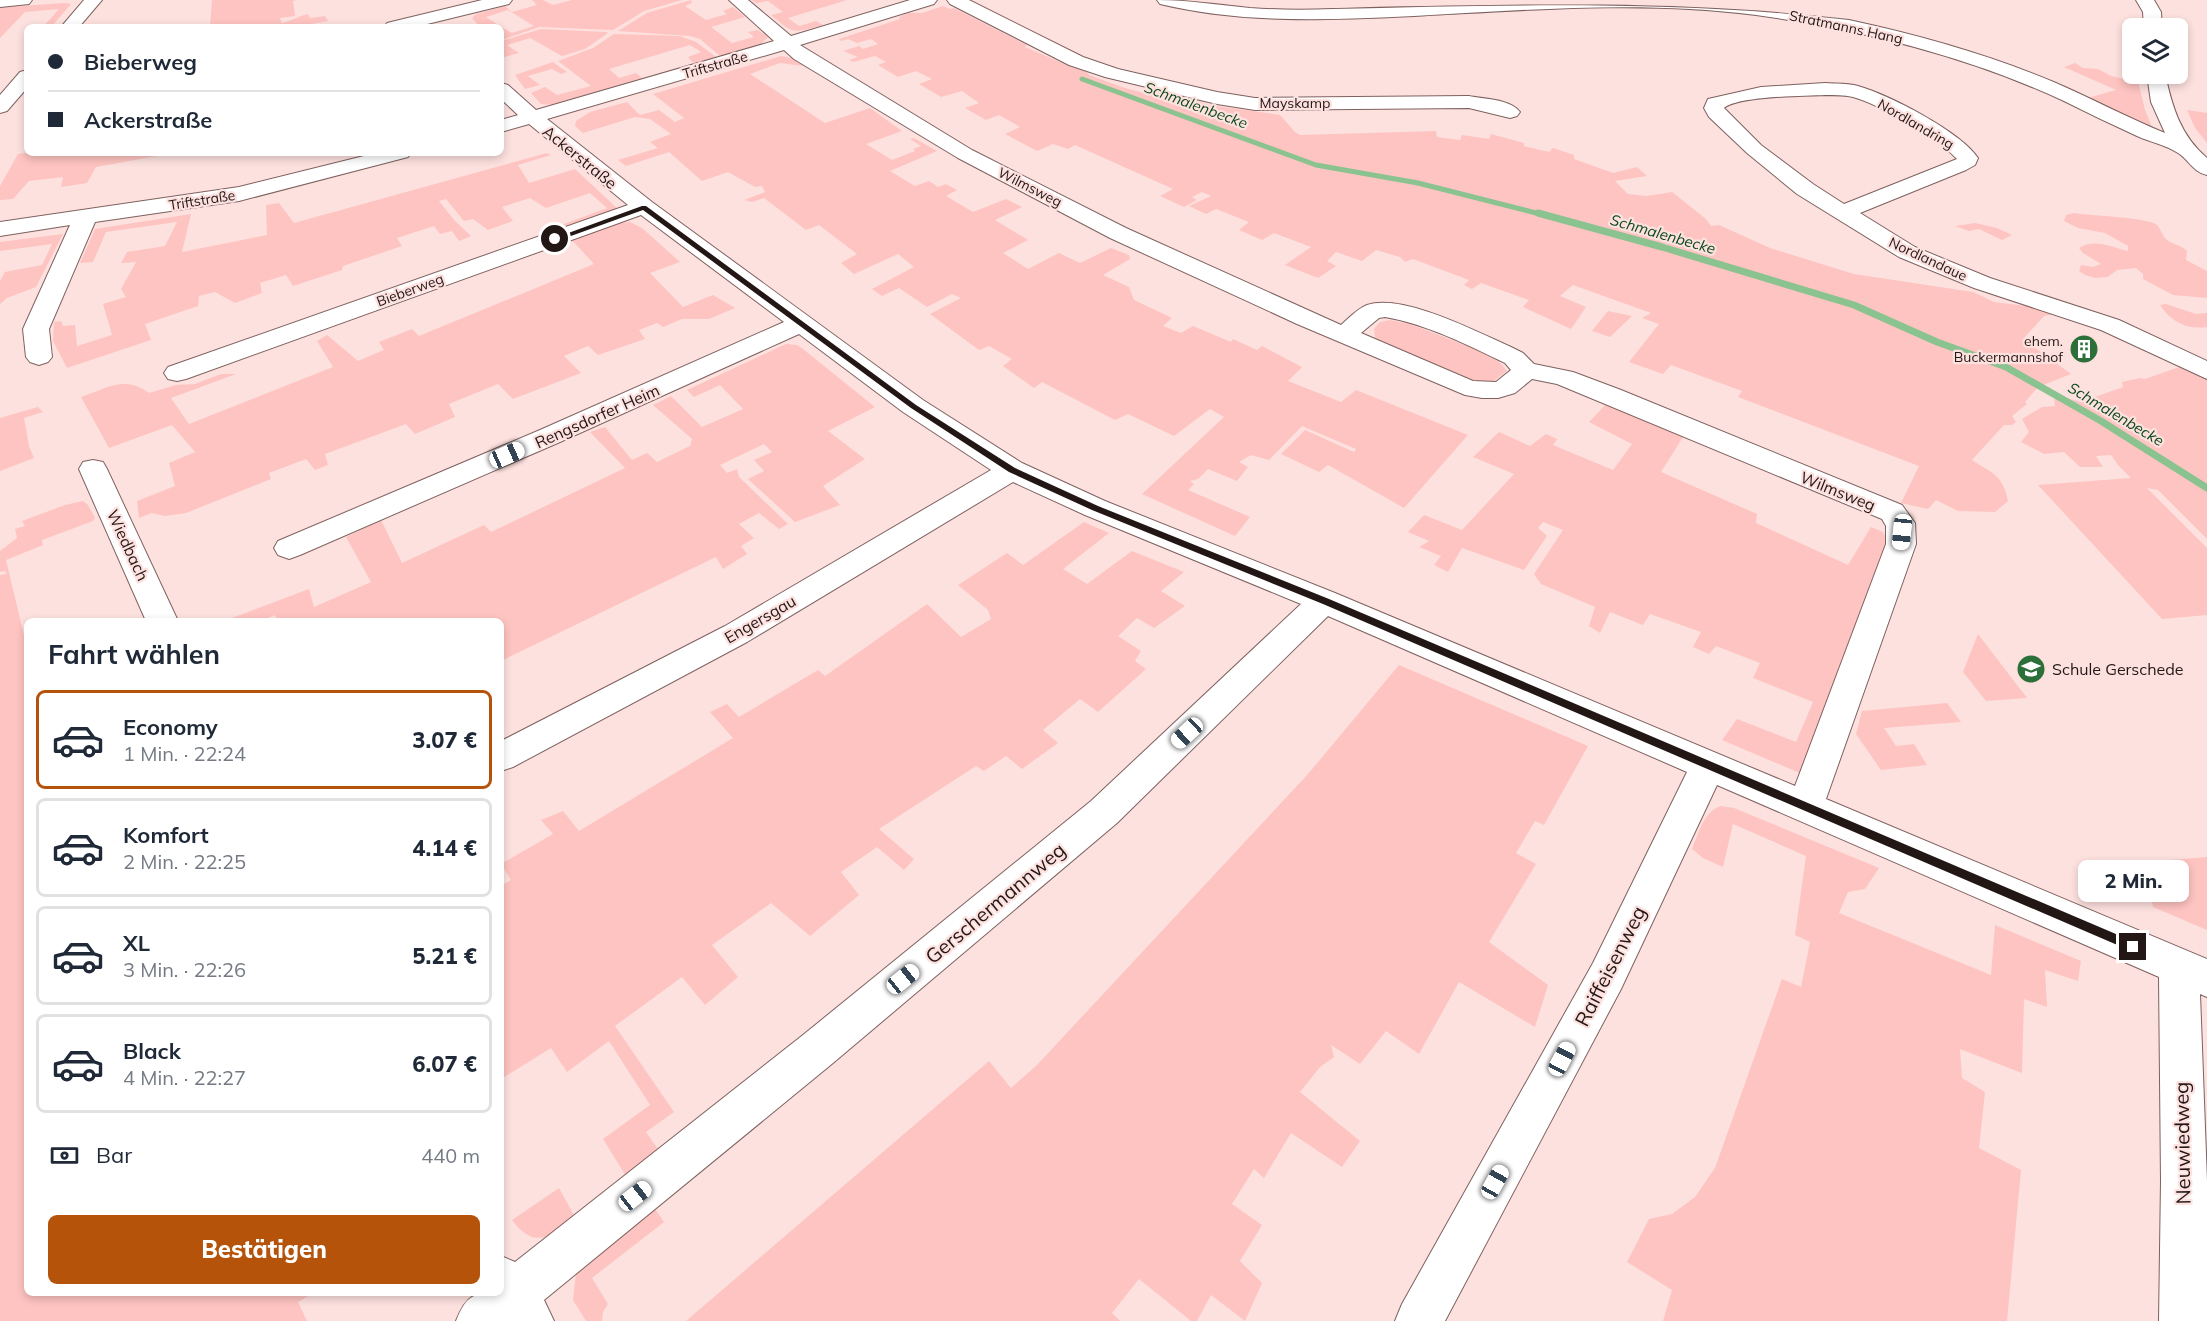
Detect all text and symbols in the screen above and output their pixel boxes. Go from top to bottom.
street label: Stratmanns Hang [1788,6,1904,48]
map controls [2122,18,2188,84]
button: layers [2122,18,2188,84]
street label: Triftstraße [680,47,750,83]
text: Bieberweg [84,48,197,76]
water label: Schmalenbecke [1142,78,1250,132]
street label: Mayskamp [1260,94,1330,112]
street label: Nordlandring [1875,95,1957,153]
text: Ackerstraße [84,106,212,134]
street label: Ackerstraße [539,121,621,193]
street label: Wilmsweg [995,163,1065,211]
street label: Triftstraße [168,186,236,214]
water label: Schmalenbecke [1608,210,1718,258]
route start [541,225,568,252]
street label: Nordlandaue [1886,233,1970,285]
street label: Bieberweg [374,270,446,310]
place label: ehem. Buckermannshof [1954,332,2063,366]
building icon: ehem. Buckermannshof [2068,333,2100,365]
water label: Schmalenbecke [2065,378,2167,450]
street label: Rengsdorfer Heim [532,380,662,452]
car [487,439,527,471]
street label: Wilmsweg [1797,467,1879,515]
street label: Wiedbach [103,506,153,584]
car [1891,513,1913,551]
street label: Engersgau [721,591,799,647]
text: Fahrt wählen [48,637,220,671]
school or university icon: Schule Gerschede [2015,653,2047,685]
place label: Schule Gerschede [2052,659,2184,679]
icon: car [51,713,105,767]
text: Economy [123,713,218,741]
car [1168,714,1206,752]
text: 3.07 € [412,726,477,754]
text: 1 Min. · 22:24 [123,741,246,766]
icon: car [51,821,105,875]
text: Komfort [123,821,209,849]
text: 4.14 € [412,834,477,862]
street label: Gerschermannweg [920,837,1070,969]
text: 2 Min. · 22:25 [123,849,246,874]
callout: 2 Min. [2078,860,2188,902]
text: 2 Min. [2104,868,2163,893]
street label: Raiffeisenweg [1569,902,1651,1030]
icon: car [51,929,105,983]
text: XL [123,929,150,957]
route end [2119,933,2146,960]
text: 5.21 € [412,942,477,970]
text: 3 Min. · 22:26 [123,957,246,982]
car [883,961,923,997]
icon: car [51,1037,105,1091]
text: Black [123,1037,181,1065]
car [1546,1039,1578,1079]
text: 6.07 € [412,1050,477,1078]
text: 4 Min. · 22:27 [123,1065,246,1090]
street label: Neuwiedweg [2168,1082,2196,1204]
icon: cash [48,1139,81,1172]
text: Bar [96,1141,132,1169]
text: 440 m [421,1143,480,1168]
car [1478,1162,1512,1202]
car [615,1178,655,1214]
button: Bestätigen [48,1215,480,1284]

